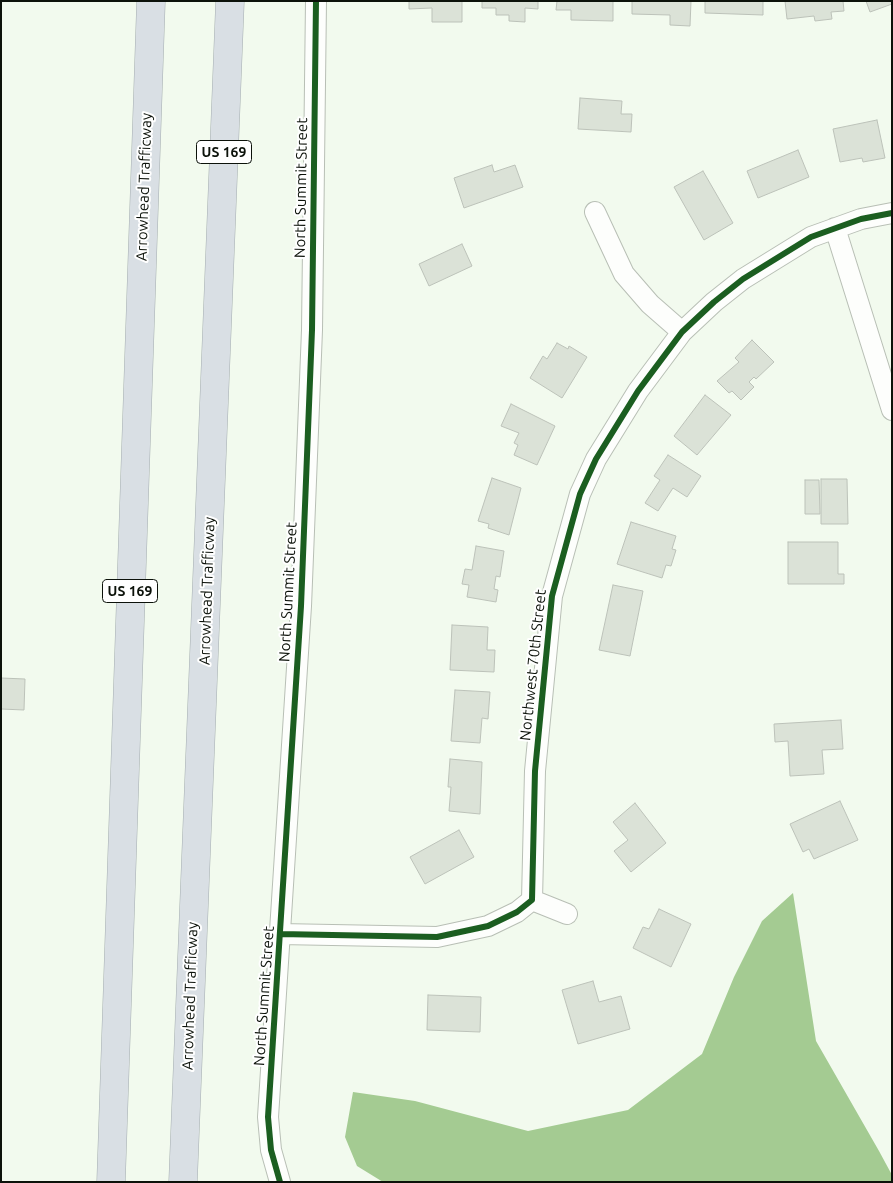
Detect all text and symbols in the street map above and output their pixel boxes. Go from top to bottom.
street label: Arrowhead Trafficway [132,113,156,261]
street label: North Summit Street [291,118,311,258]
road number: US 169 [196,140,252,163]
street label: Arrowhead Trafficway [195,517,219,665]
street label: North Summit Street [275,522,301,662]
road number: US 169 [102,580,158,602]
street label: Northwest 70th Street [516,588,550,742]
street label: Arrowhead Trafficway [178,922,202,1070]
street label: North Summit Street [250,925,278,1067]

